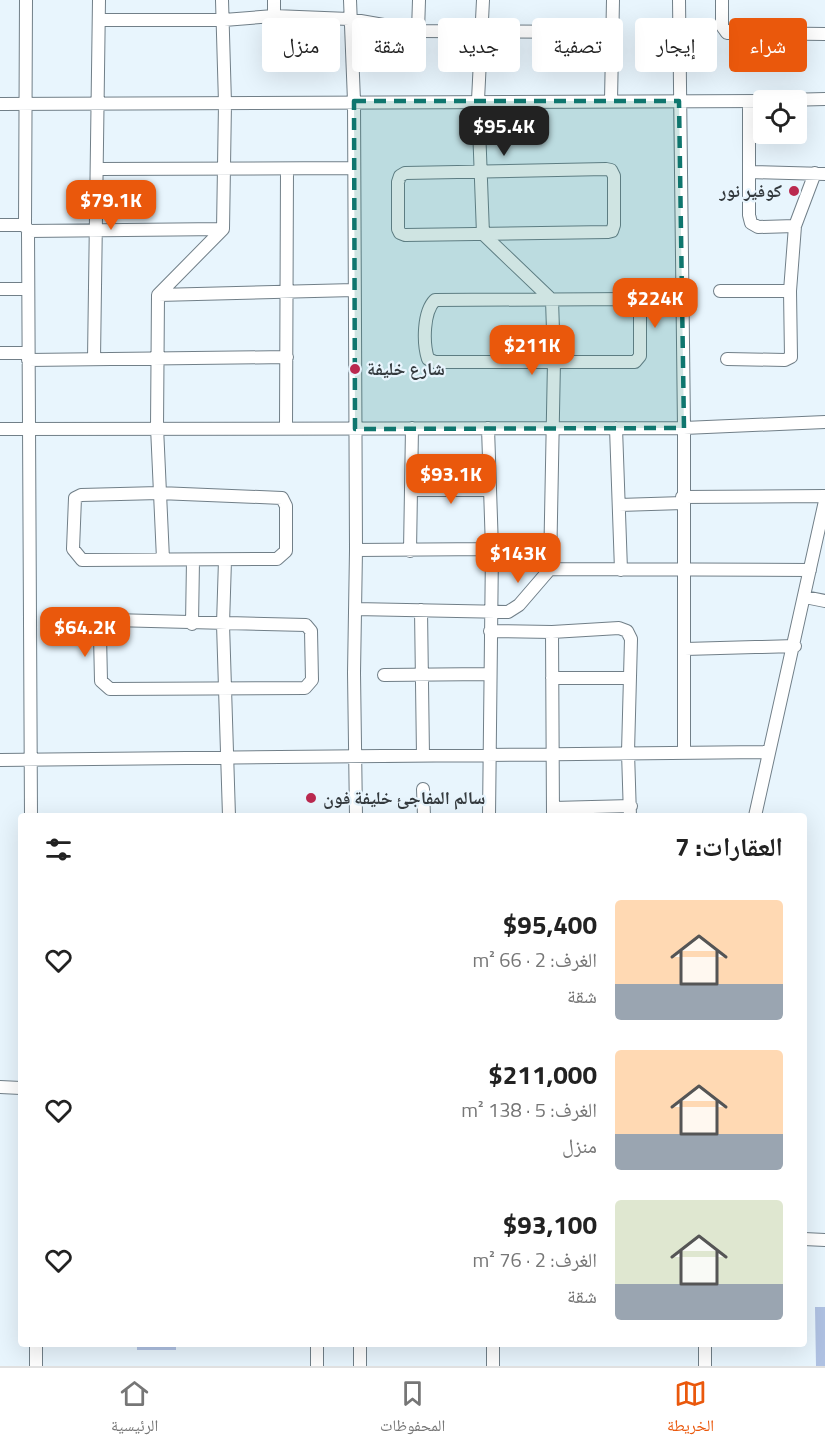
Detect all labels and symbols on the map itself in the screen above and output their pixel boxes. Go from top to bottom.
pin: $95.4K [455,106,553,157]
place label: كوفير نور [718,177,782,204]
pin: $79.1K [62,180,160,231]
marker: كوفير نور [787,184,801,198]
pin: $224K [613,278,697,329]
pin: $211K [490,325,574,376]
place label: شارع خليفة [367,355,445,382]
marker: شارع خليفة [348,362,362,376]
pin: $93.1K [402,454,500,505]
pin: $143K [476,533,560,584]
pin: $64.2K [36,607,134,658]
place label: سالم المفاجئ خليفة فون [323,784,485,811]
marker: سالم المفاجئ خليفة فون [304,791,318,805]

